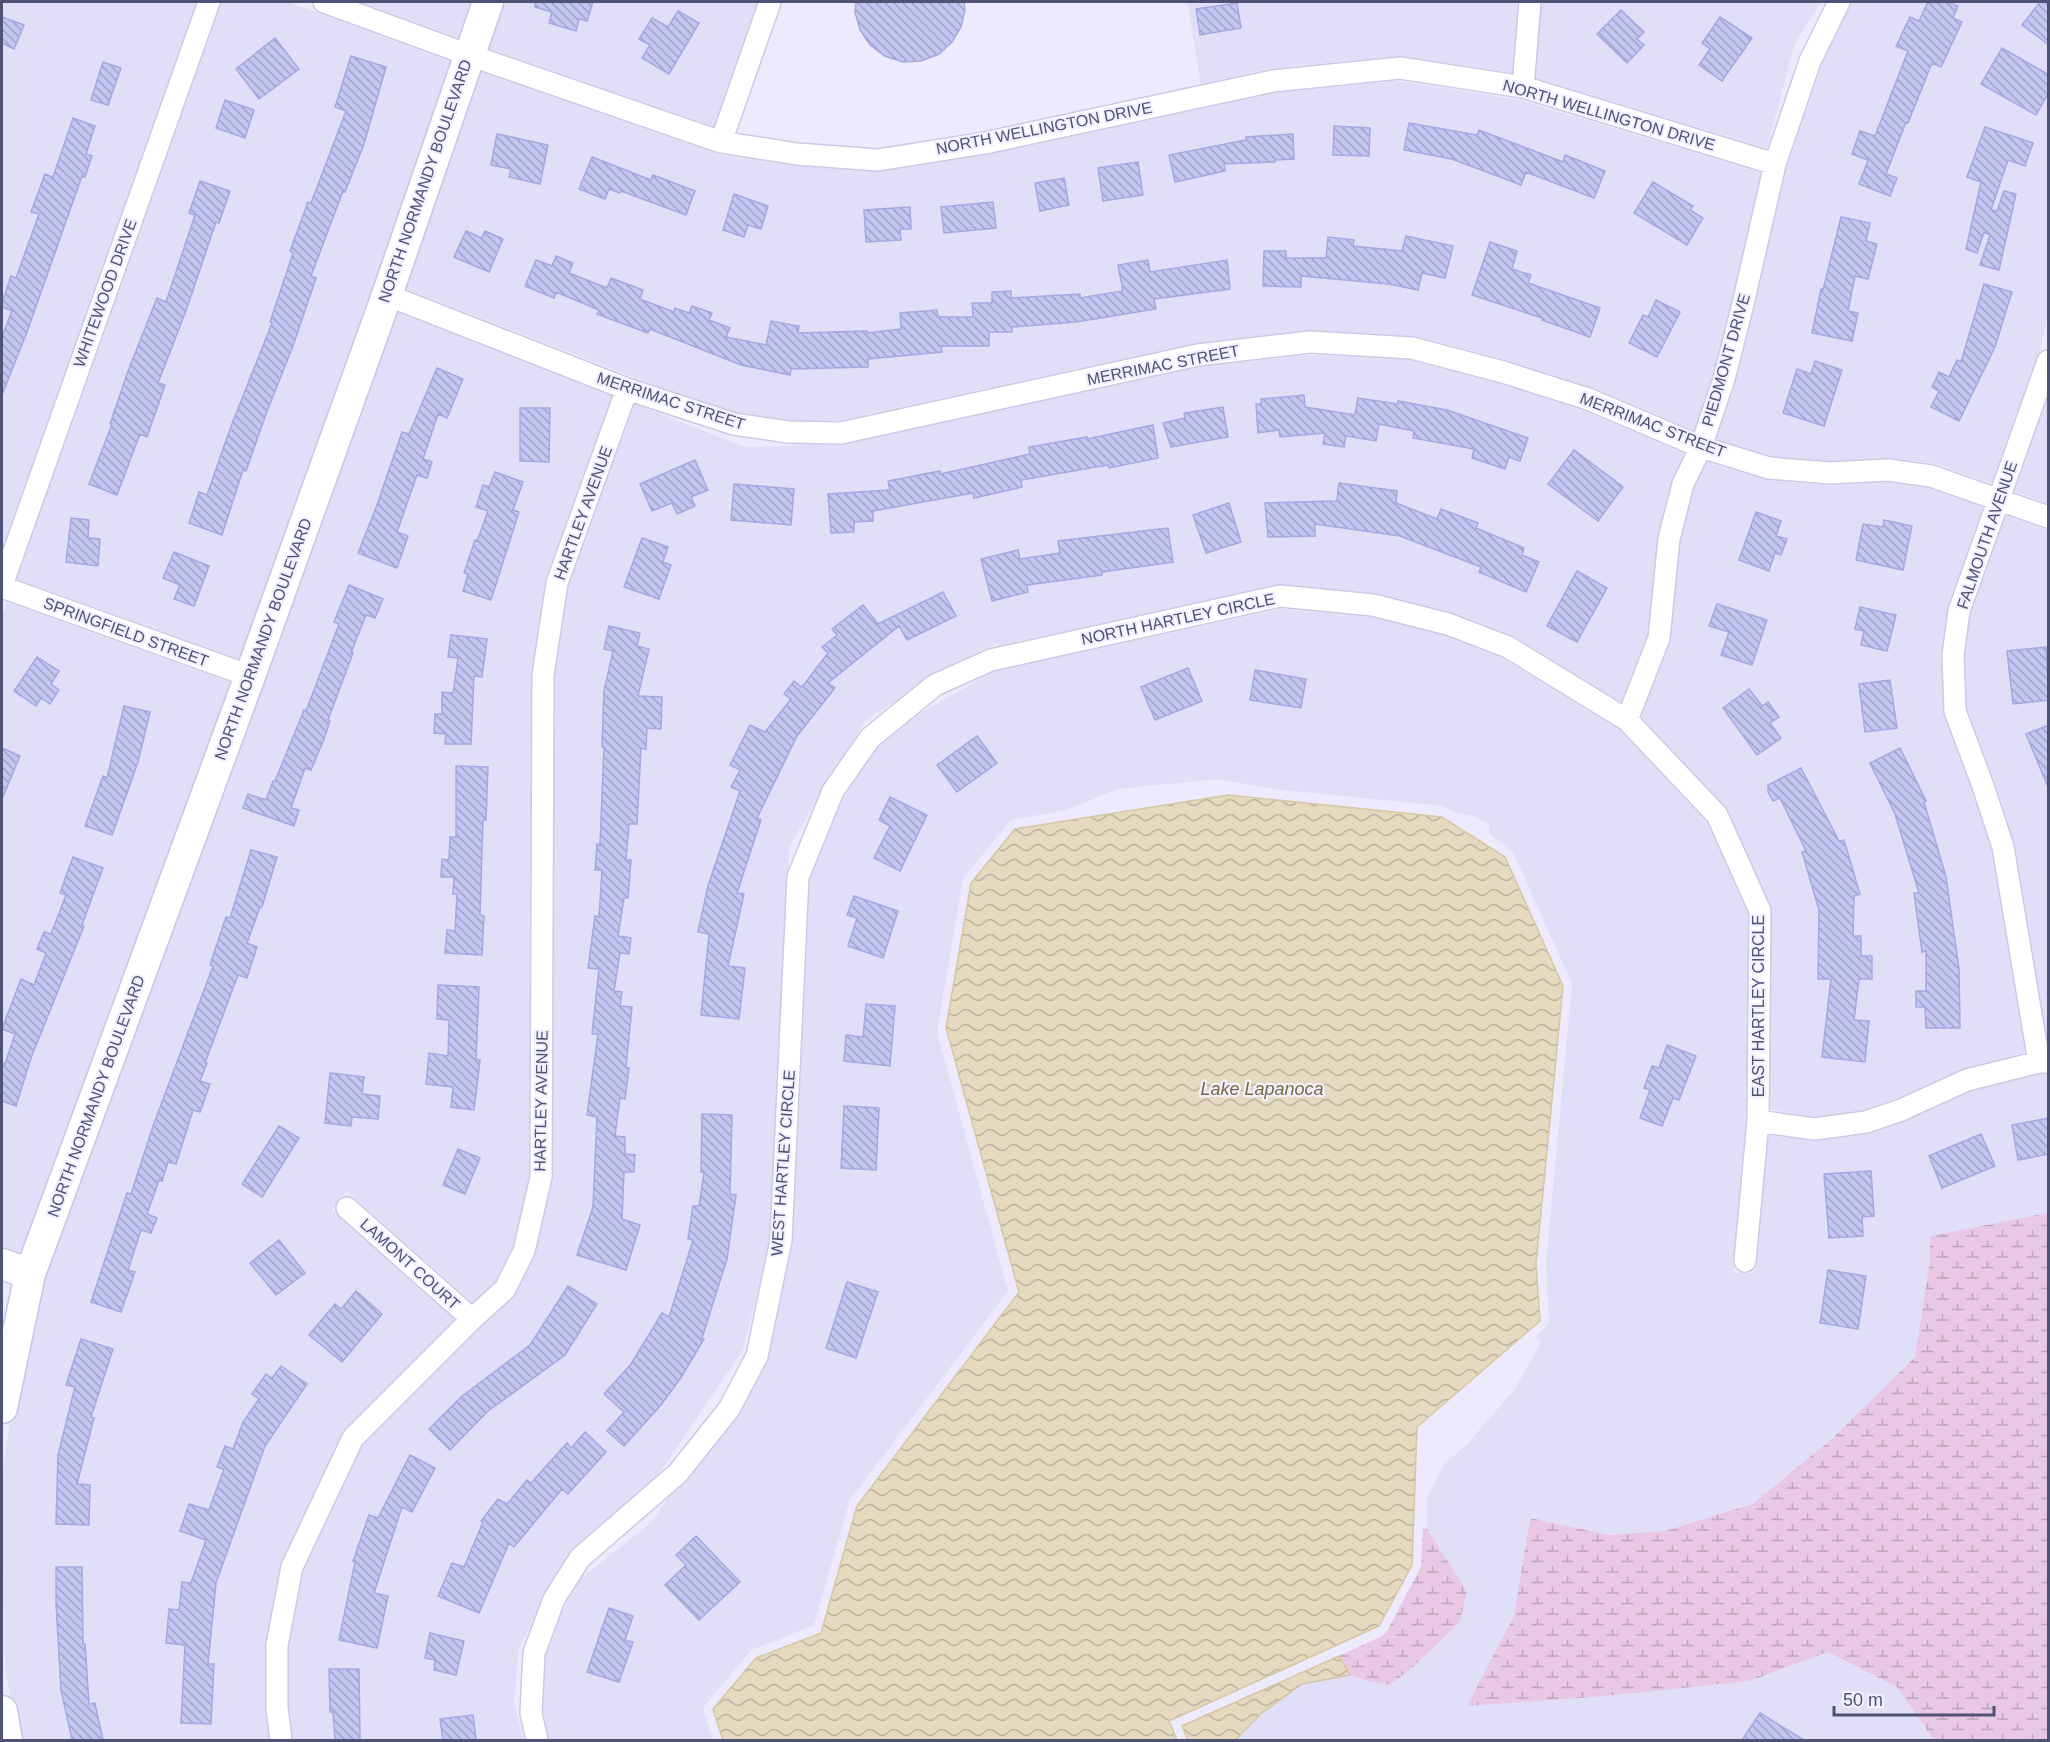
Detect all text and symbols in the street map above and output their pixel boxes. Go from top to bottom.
street label: NORTH NORMANDY BOULEVARD [375,57,475,305]
street label: NORTH WELLINGTON DRIVE [1501,77,1717,153]
street label: NORTH WELLINGTON DRIVE [934,99,1154,157]
street label: WHITEWOOD DRIVE [70,217,140,369]
street label: PIEDMONT DRIVE [1699,292,1753,428]
street label: MERRIMAC STREET [1085,342,1241,388]
street label: MERRIMAC STREET [595,369,747,433]
street label: MERRIMAC STREET [1578,389,1728,461]
street label: HARTLEY AVENUE [551,444,615,582]
street label: FALMOUTH AVENUE [1954,459,2020,611]
street label: NORTH NORMANDY BOULEVARD [211,516,315,762]
street label: NORTH HARTLEY CIRCLE [1080,590,1276,648]
street label: SPRINGFIELD STREET [41,594,211,670]
street label: EAST HARTLEY CIRCLE [1750,915,1767,1097]
street label: NORTH NORMANDY BOULEVARD [44,973,148,1219]
street label: HARTLEY AVENUE [531,1030,551,1172]
street label: WEST HARTLEY CIRCLE [768,1069,798,1257]
water label: Lake Lapanoca [1200,1079,1324,1099]
street label: LAMONT COURT [357,1215,463,1313]
scale bar [1834,1679,1994,1717]
text: 50 m [1843,1690,1883,1710]

